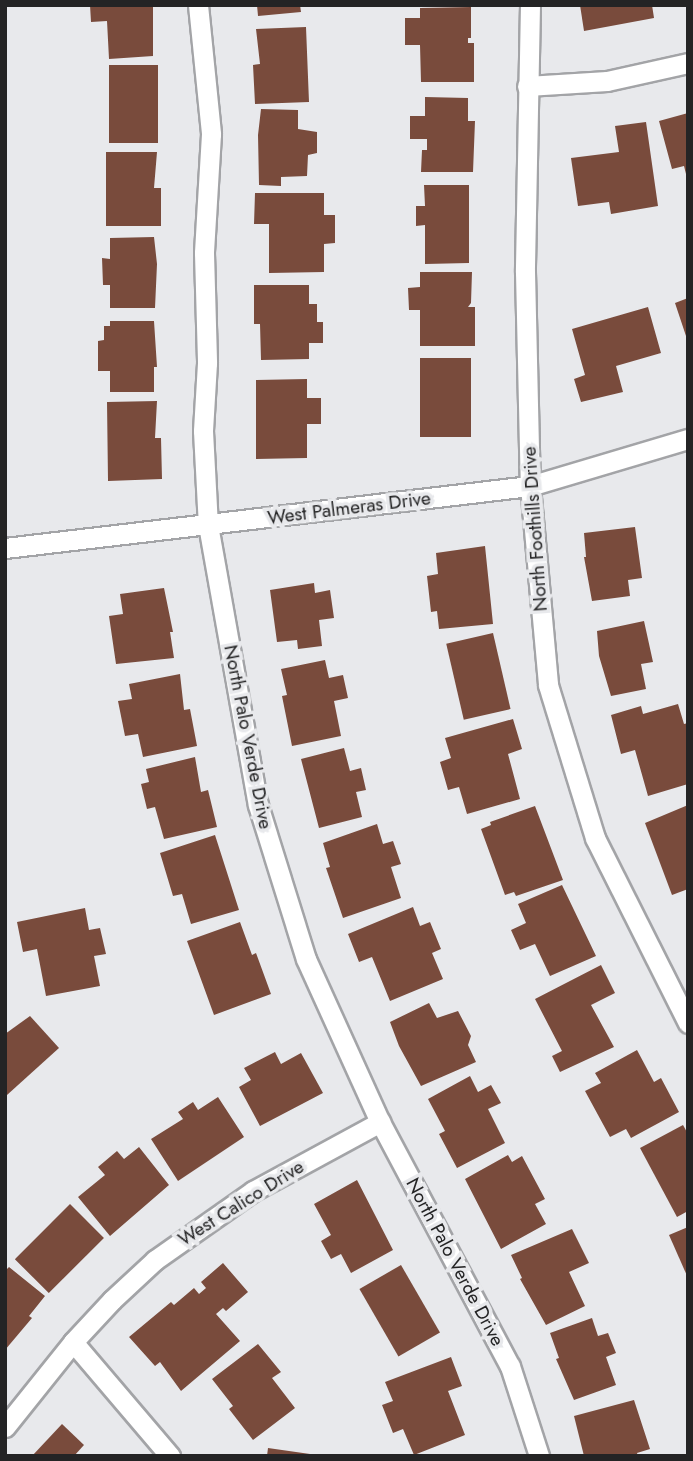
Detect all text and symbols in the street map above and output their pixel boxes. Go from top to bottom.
street label: North Foothills Drive [518,446,552,612]
street label: West Palmeras Drive [266,487,432,529]
street label: North Palo Verde Drive [219,643,277,831]
street label: West Calico Drive [174,1155,308,1251]
street label: North Palo Verde Drive [401,1174,509,1350]

